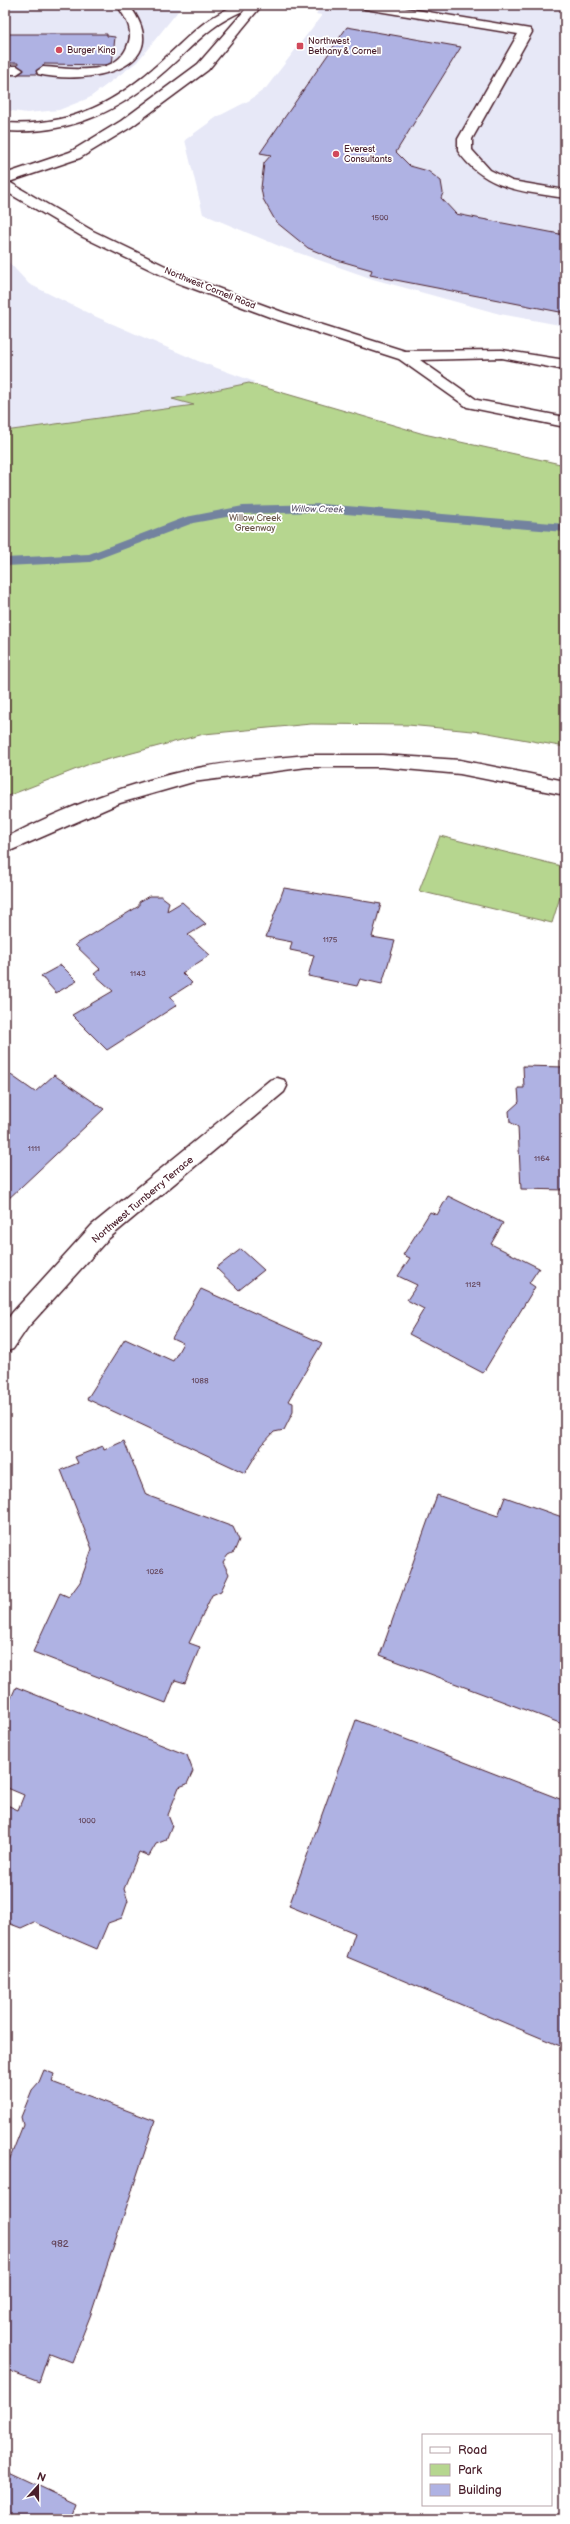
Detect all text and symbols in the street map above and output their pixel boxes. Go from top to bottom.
place label: Northwest Bethany & Cornell [308,36,381,57]
marker: Northwest Bethany & Cornell [295,41,305,51]
marker: Burger King [54,45,64,55]
place label: Burger King [67,45,116,56]
place label: Everest Consultants [344,144,392,165]
marker: Everest Consultants [331,149,341,159]
house number: 1500 [371,213,389,222]
street label: Northwest Cornell Road [163,265,257,312]
water label: Willow Creek [291,504,344,515]
park label: Willow Creek Greenway [229,513,282,534]
house number: 1175 [323,935,338,944]
house number: 1143 [130,969,146,978]
house number: 1111 [28,1144,40,1153]
street label: Northwest Turnberry Terrace [89,1154,196,1246]
house number: 1164 [534,1154,550,1163]
house number: 1129 [465,1280,481,1289]
house number: 1088 [191,1376,209,1385]
house number: 1026 [146,1567,164,1576]
house number: 1000 [78,1816,96,1825]
house number: 982 [51,2238,69,2250]
legend [422,2434,552,2506]
text: Road [458,2443,487,2458]
text: Park [458,2463,482,2478]
north arrow [18,2466,58,2506]
text: N [35,2470,48,2485]
text: Building [458,2483,502,2498]

